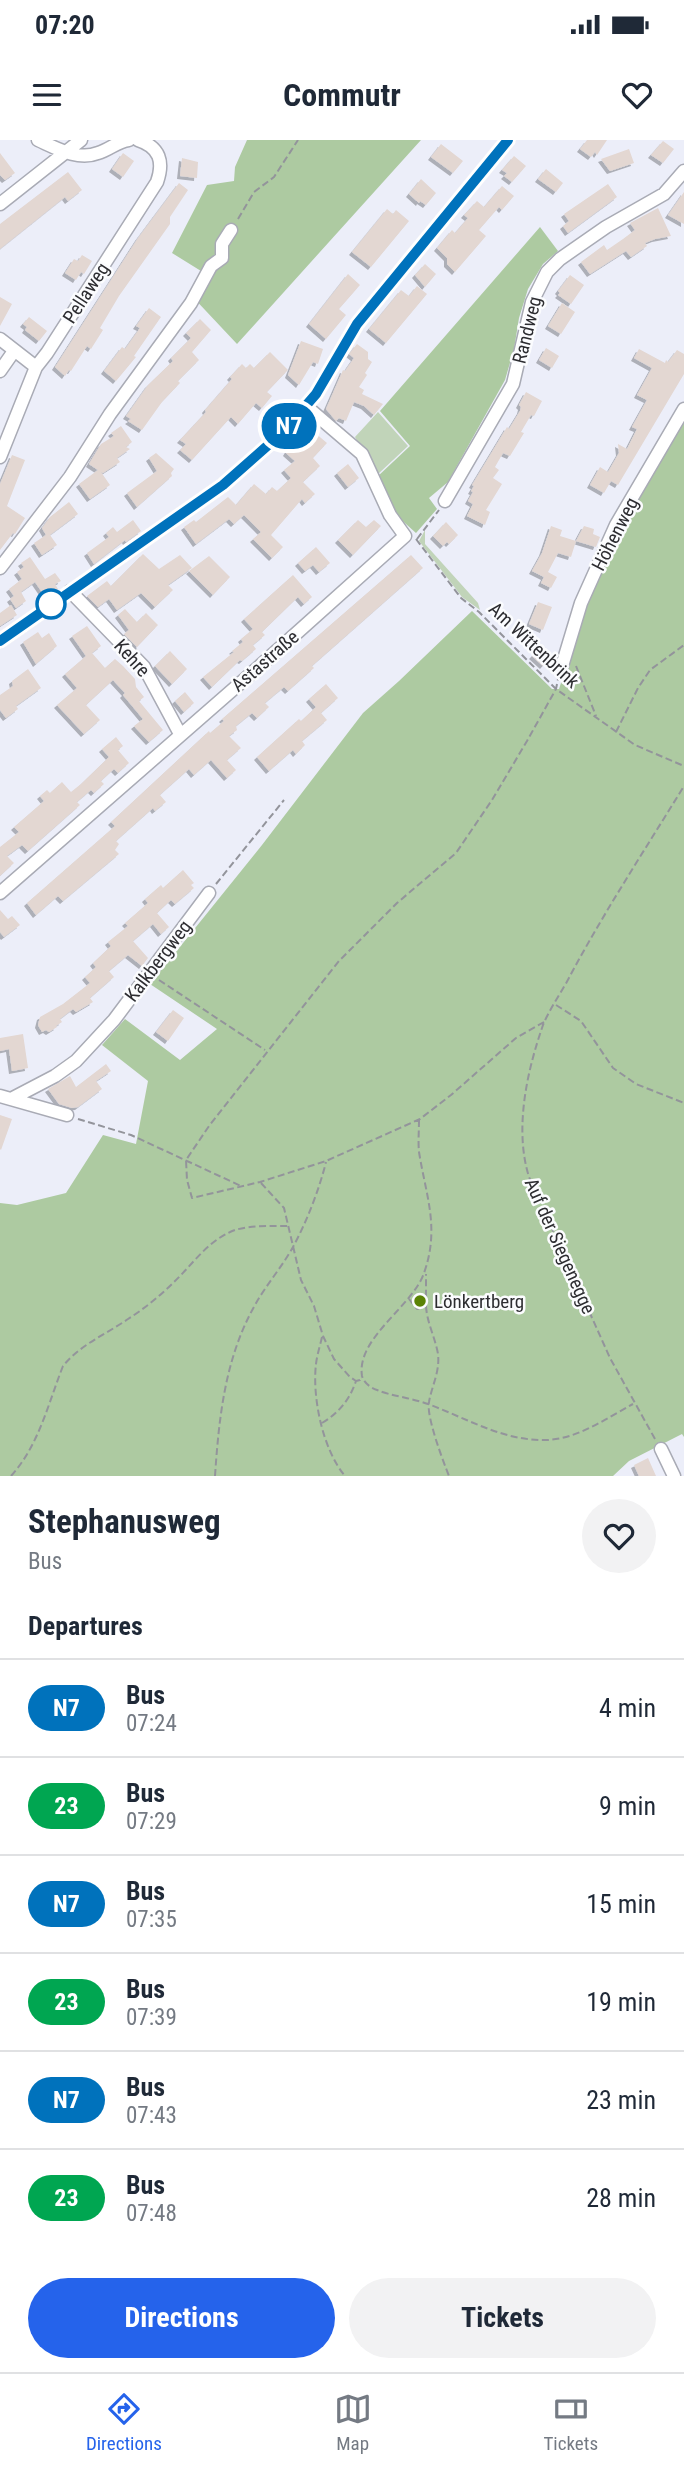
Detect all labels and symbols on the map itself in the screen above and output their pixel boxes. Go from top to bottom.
street label: Pellaweg [58,258,114,328]
street label: Randweg [508,294,546,366]
line badge: N7 [258,403,320,449]
street label: Höhenweg [587,493,643,575]
unlabelled marker [36,589,66,619]
street label: Am Wittenbrink [484,597,584,693]
street label: Astastraße [227,625,304,697]
street label: Kehre [109,634,155,682]
street label: Kalkbergweg [120,916,196,1006]
street label: Auf der Siegenegge [520,1175,600,1317]
place label: Lönkertberg [434,1290,524,1313]
marker: Lönkertberg [412,1293,428,1309]

